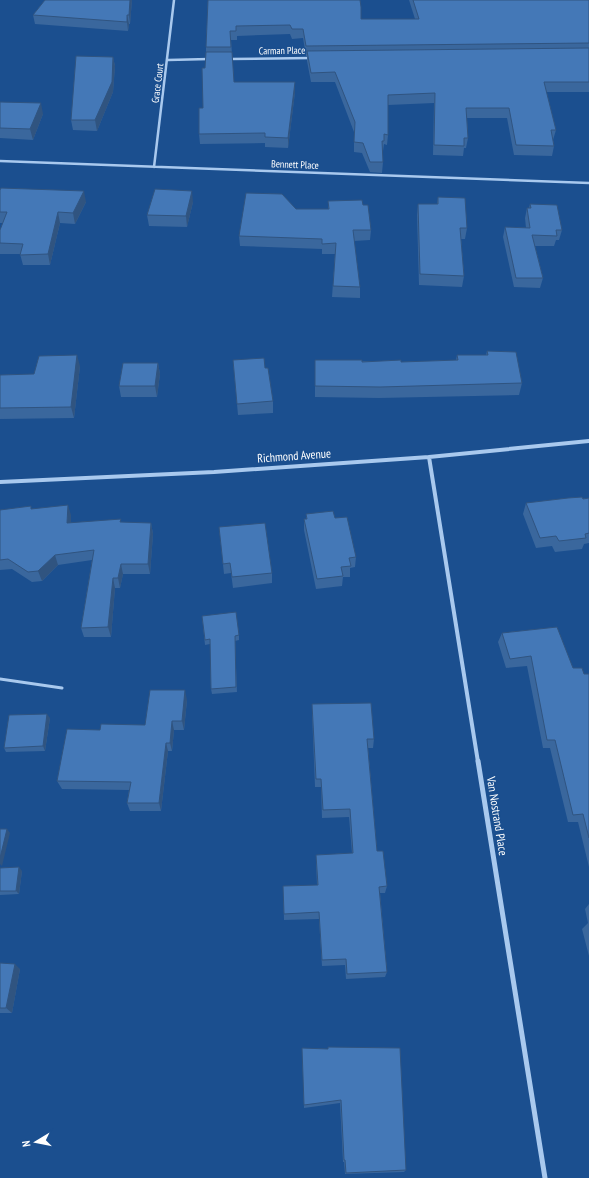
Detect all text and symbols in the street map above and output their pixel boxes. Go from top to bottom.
street label: Carman Place [259,44,305,57]
street label: Grace Court [149,62,166,104]
street label: Bennett Place [271,157,319,172]
street label: Richmond Avenue [257,445,331,466]
street label: Van Nostrand Place [484,774,511,857]
north arrow [16,1122,56,1162]
text: N [19,1140,34,1148]

